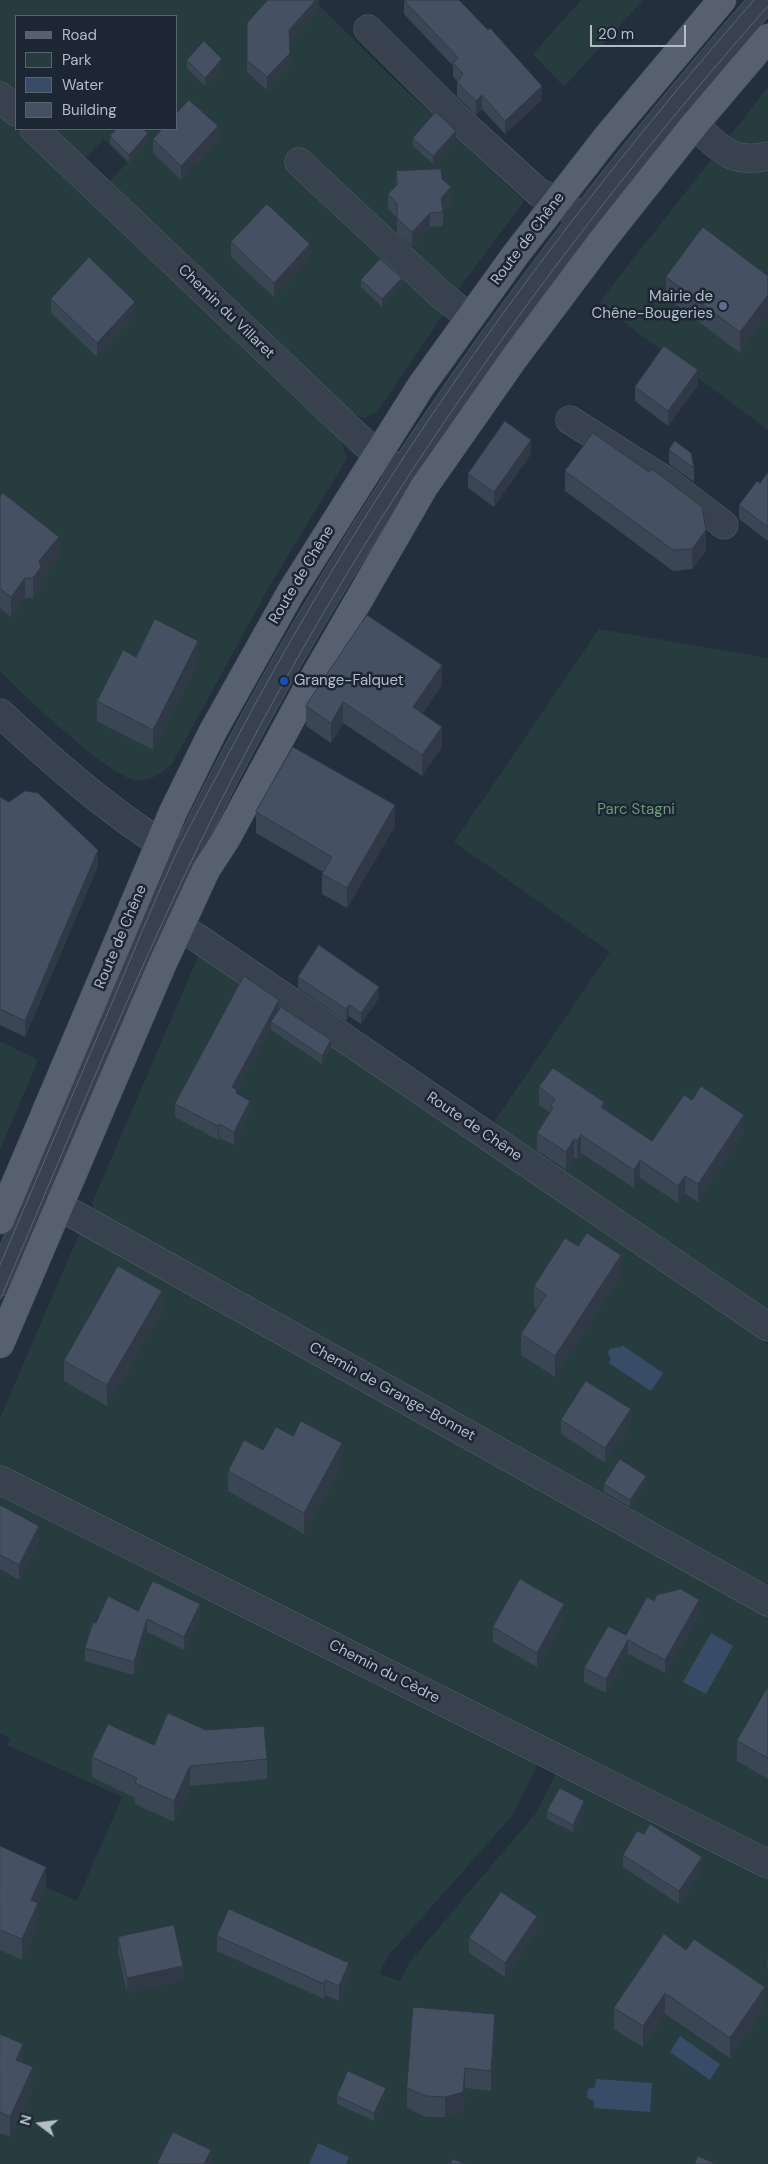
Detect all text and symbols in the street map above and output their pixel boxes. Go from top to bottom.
legend [15,15,178,130]
scale bar [593,15,689,47]
text: 20 m [598,24,634,44]
text: Road [62,25,97,45]
text: Park [62,50,92,70]
text: Water [62,75,103,95]
text: Building [62,100,117,120]
street label: Route de Chêne [487,189,569,289]
street label: Chemin du Villaret [174,261,278,363]
place label: Mairie de Chêne-Bougeries [592,288,713,323]
marker: Mairie de Chêne-Bougeries [717,300,729,312]
street label: Route de Chêne [266,523,338,627]
place label: Grange-Falquet [294,672,404,690]
marker: Grange-Falquet [278,675,290,687]
park label: Parc Stagni [597,801,675,819]
street label: Route de Chêne [91,882,151,992]
street label: Route de Chêne [423,1088,525,1166]
street label: Chemin de Grange-Bonnet [306,1339,478,1445]
street label: Chemin du Cèdre [326,1636,442,1708]
north arrow [15,2099,65,2149]
text: N [15,2113,36,2127]

